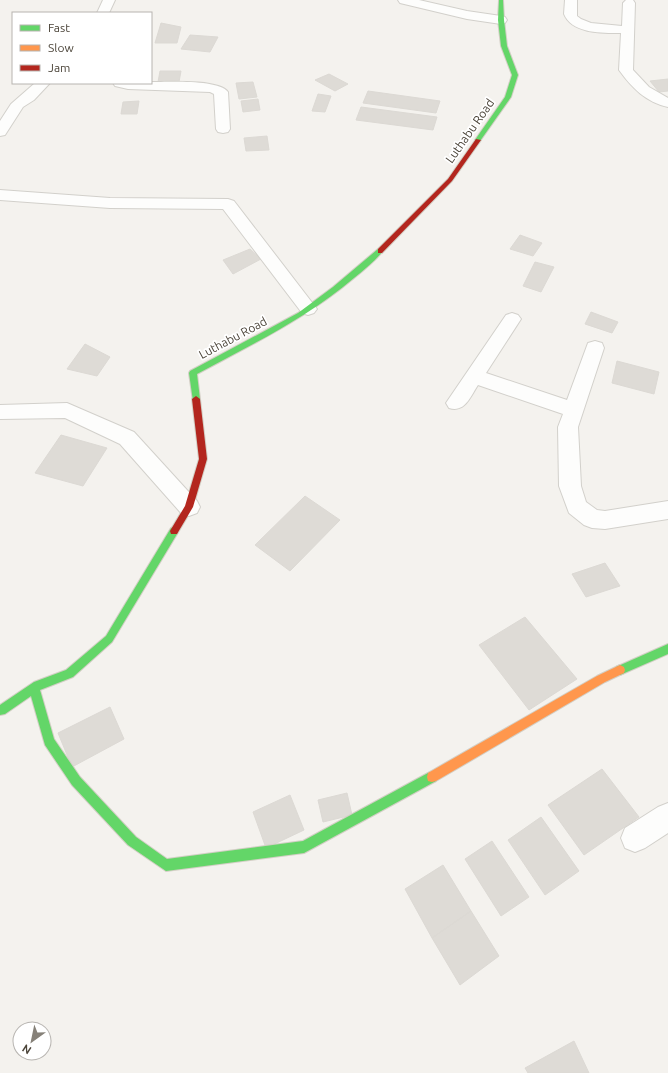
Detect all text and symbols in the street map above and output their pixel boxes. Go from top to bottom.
legend [12,12,152,84]
text: Fast [48,21,70,34]
text: Slow [48,41,74,54]
text: Jam [48,61,70,74]
street label: Luthabu Road [443,96,496,165]
street label: Luthabu Road [197,314,269,361]
north arrow [12,1021,52,1061]
text: N [20,1042,33,1057]

